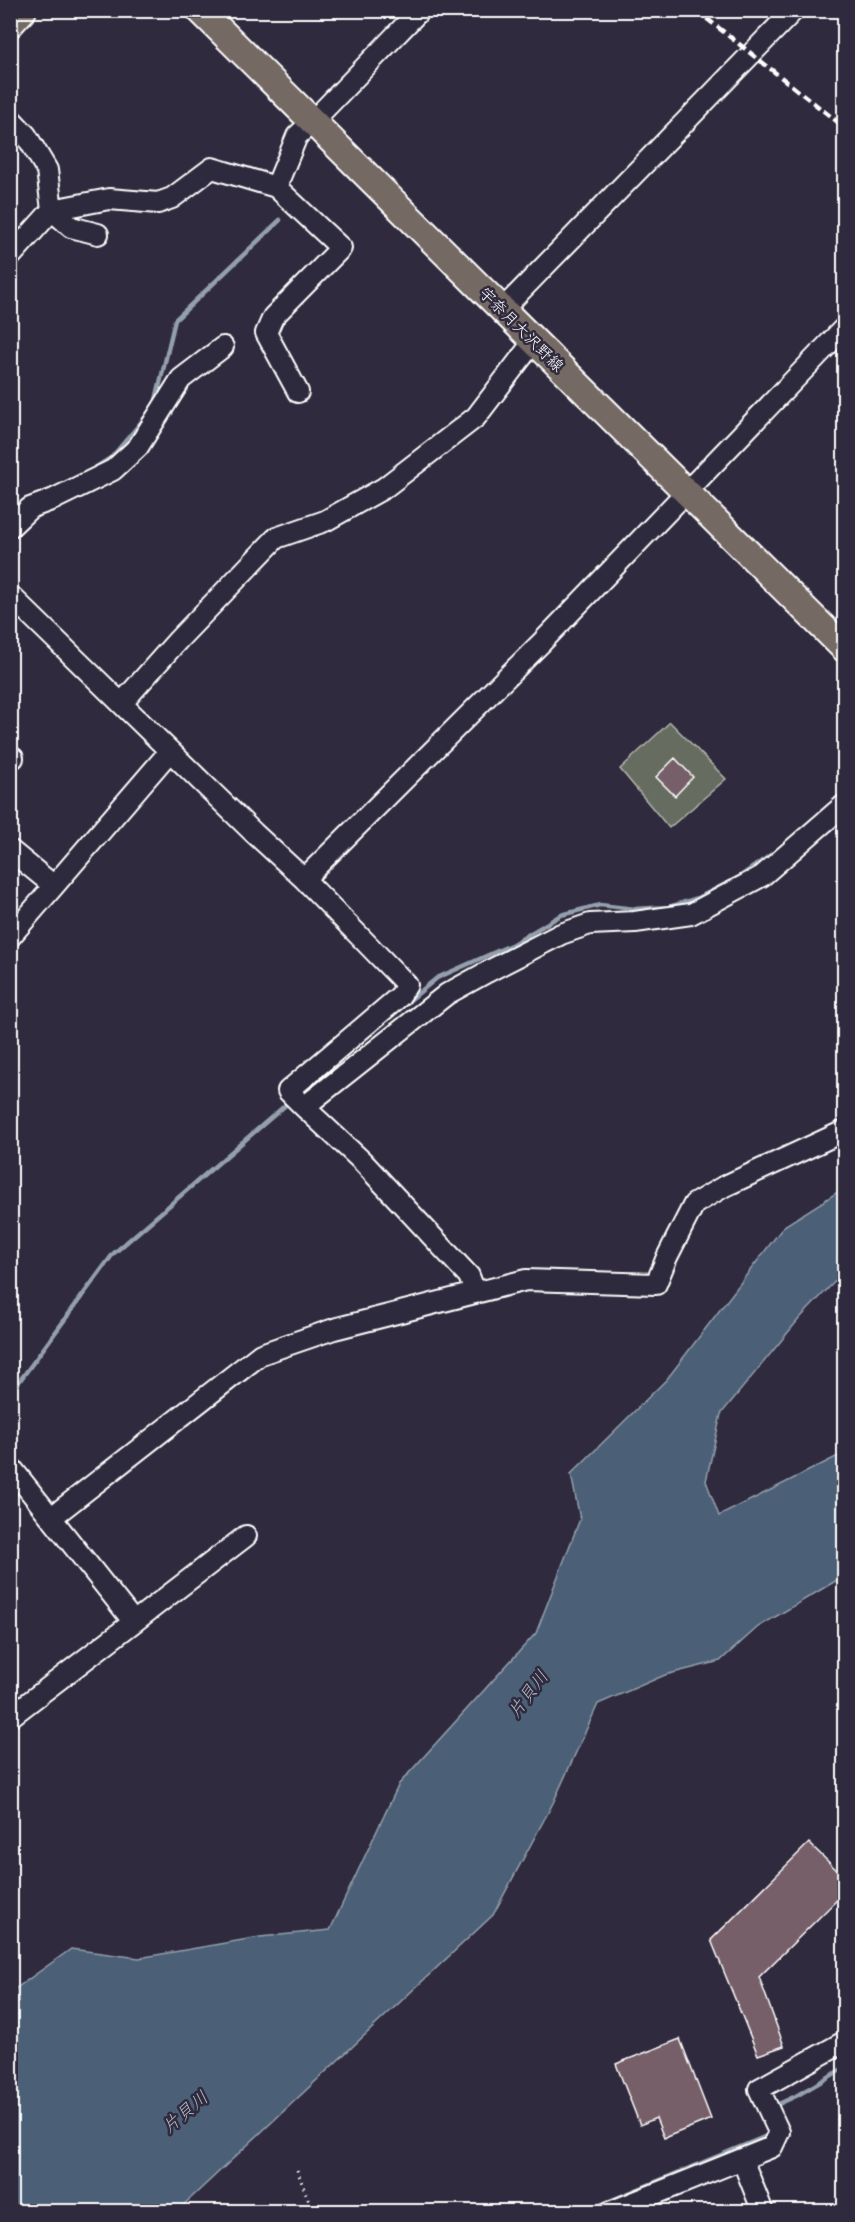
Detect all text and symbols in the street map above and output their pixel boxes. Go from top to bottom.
street label: 宇奈月大沢野線 [475,280,571,376]
water label: 片貝川 [500,1663,554,1723]
water label: 片貝川 [155,2083,213,2139]

